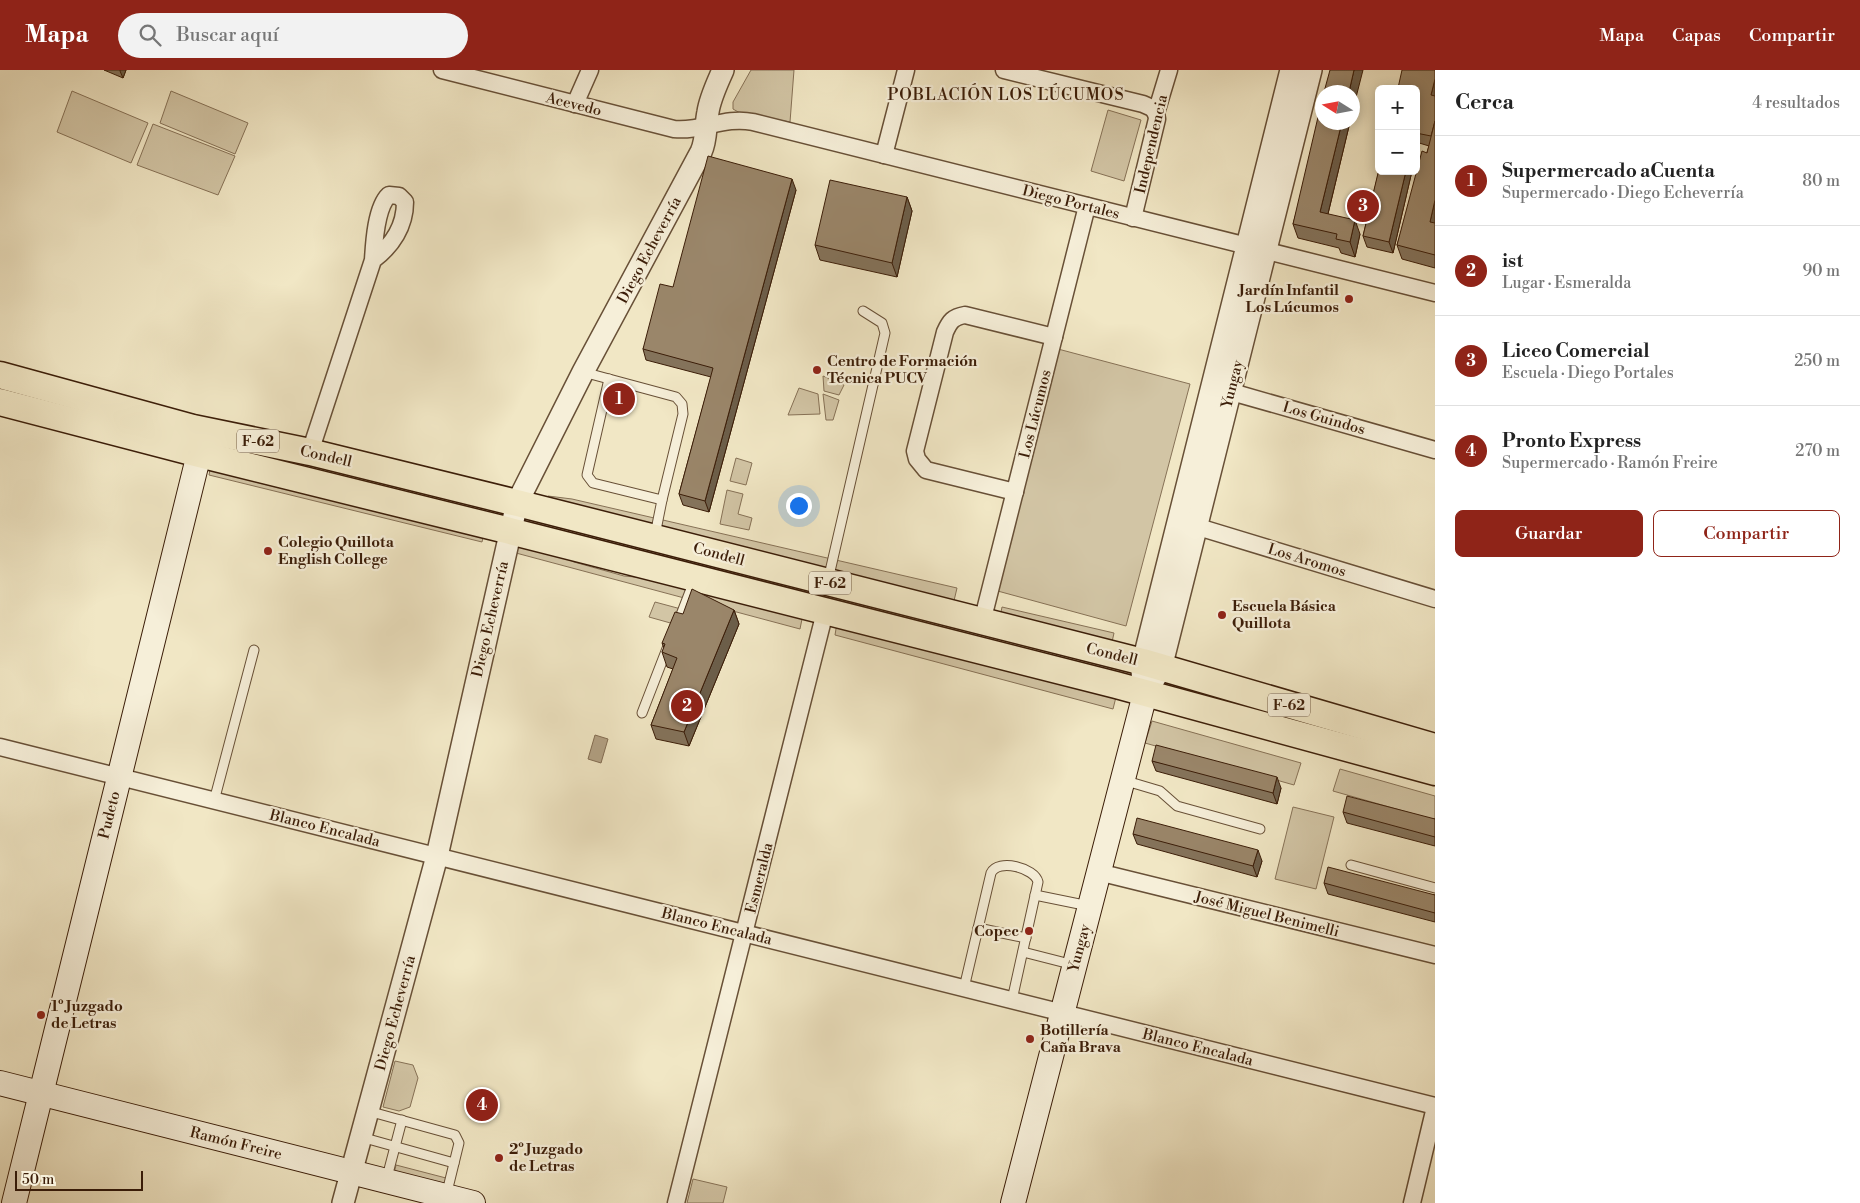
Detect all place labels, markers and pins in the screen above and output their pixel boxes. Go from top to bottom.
pin: 3 [1347,187,1379,225]
place label: Jardín Infantil Los Lúcumos [1237,281,1339,317]
marker: Jardín Infantil Los Lúcumos [1343,293,1355,305]
place label: Centro de Formación Técnica PUCV [827,352,978,388]
marker: Centro de Formación Técnica PUCV [811,364,823,376]
pin: 1 [603,380,635,418]
place label: Colegio Quillota English College [278,533,395,569]
marker: Colegio Quillota English College [262,545,274,557]
place label: Escuela Básica Quillota [1232,597,1337,633]
marker: Escuela Básica Quillota [1216,609,1228,621]
pin: 2 [671,687,703,725]
place label: Copec [974,922,1019,941]
marker: Copec [1023,925,1035,937]
place label: 1º Juzgado de Letras [51,997,123,1033]
marker: 1º Juzgado de Letras [35,1009,47,1021]
place label: Botillería Caña Brava [1040,1021,1122,1057]
marker: Botillería Caña Brava [1024,1033,1036,1045]
pin: 4 [466,1086,498,1124]
place label: 2º Juzgado de Letras [509,1140,583,1176]
marker: 2º Juzgado de Letras [493,1152,505,1164]

